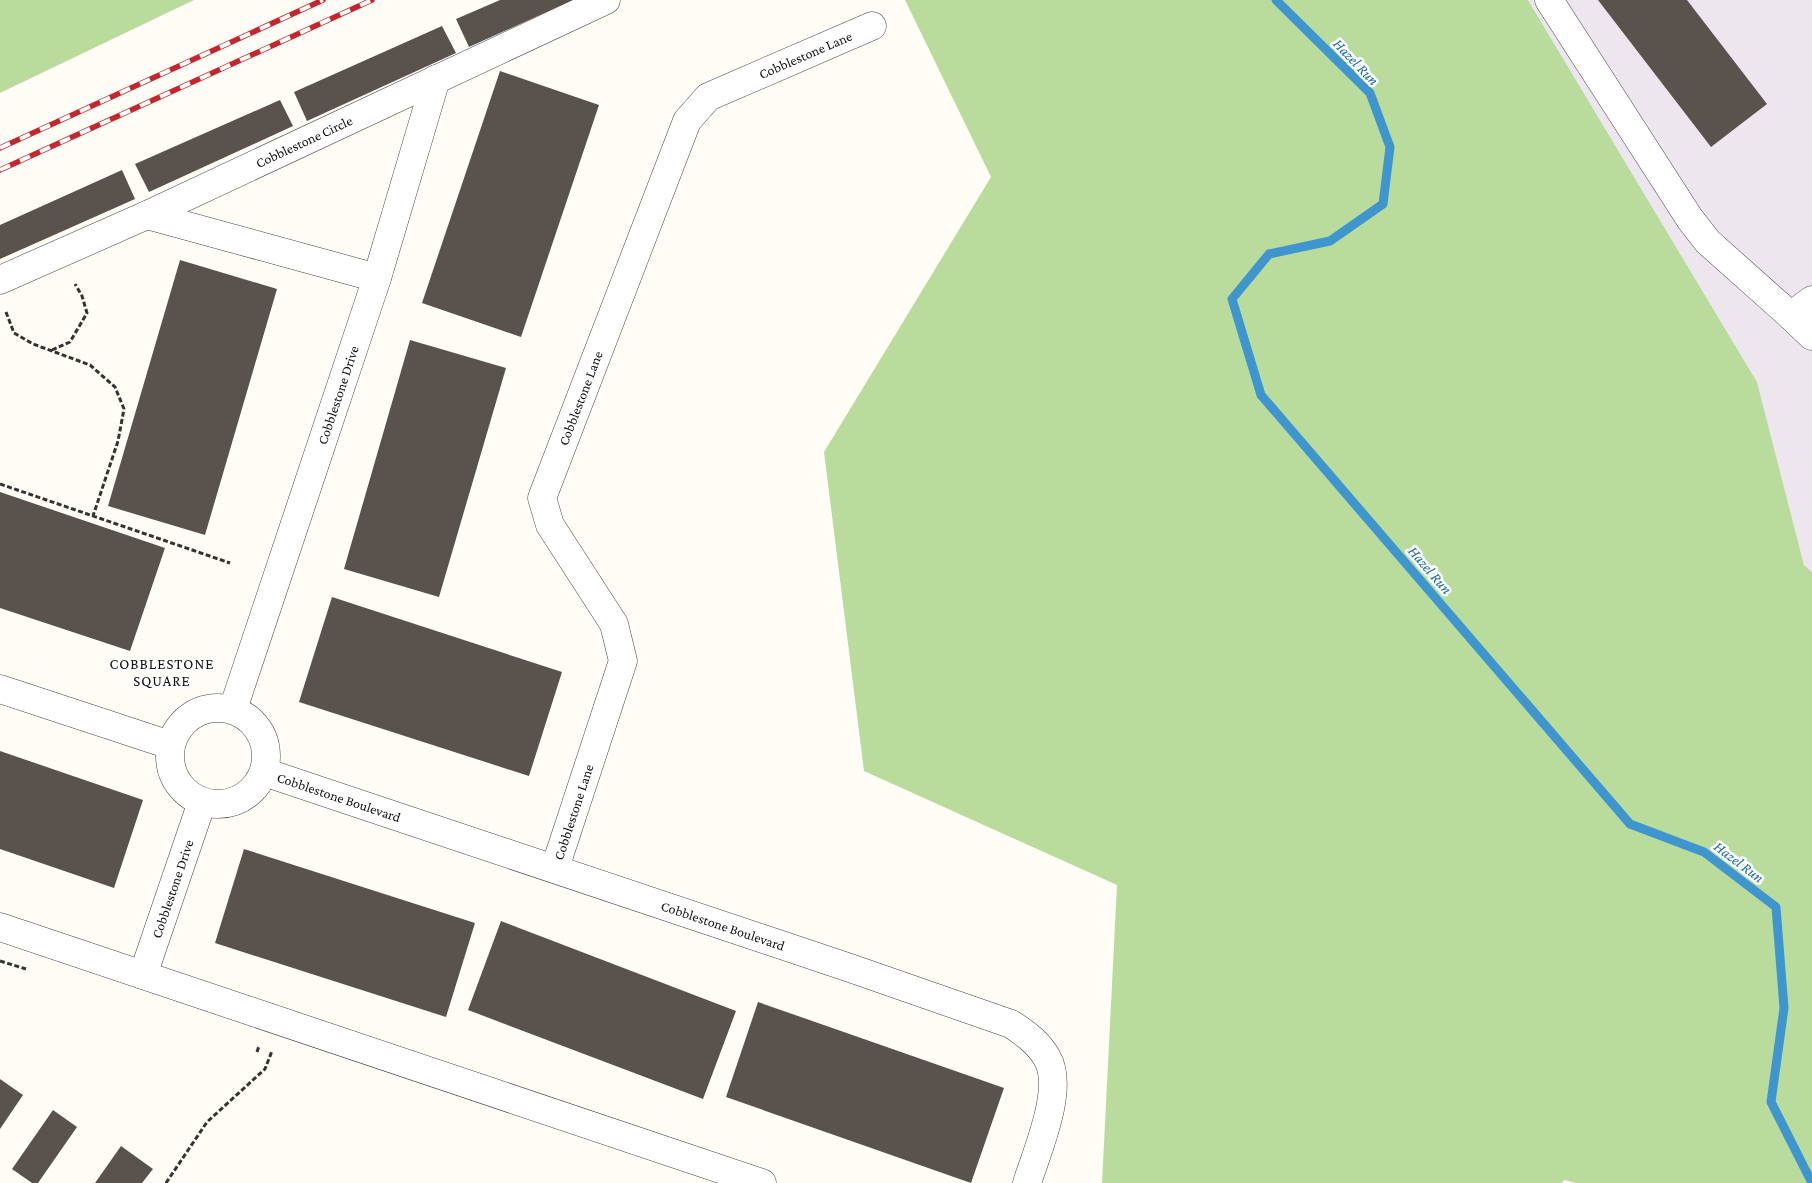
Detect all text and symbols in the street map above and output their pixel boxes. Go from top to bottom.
street label: Cobblestone Lane [756,28,854,82]
water label: Hazel Run [1330,36,1382,89]
street label: Cobblestone Circle [253,112,355,171]
street label: Cobblestone Drive [314,344,362,447]
street label: Cobblestone Lane [555,349,606,448]
water label: Hazel Run [1405,543,1455,597]
district label: COBBLESTONE SQUARE [110,656,214,689]
street label: Cobblestone Lane [550,762,597,862]
street label: Cobblestone Boulevard [275,769,403,825]
street label: Cobblestone Drive [148,837,197,940]
water label: Hazel Run [1711,838,1767,886]
street label: Cobblestone Boulevard [659,897,788,954]

